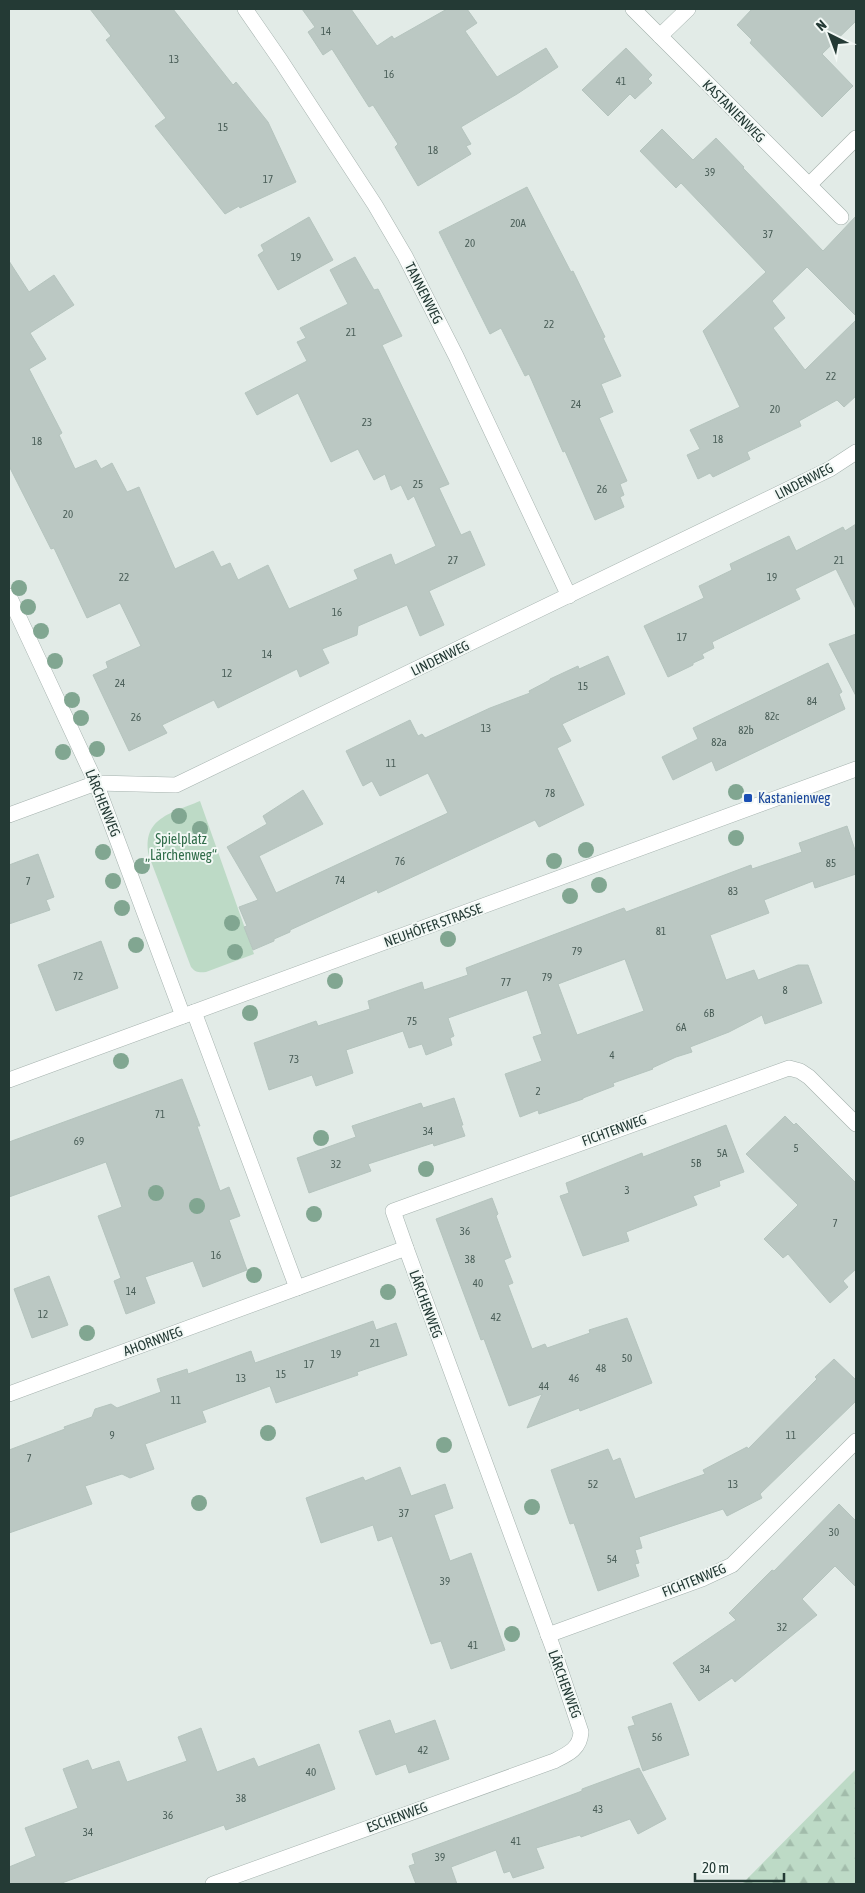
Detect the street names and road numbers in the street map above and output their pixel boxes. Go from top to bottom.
street label: KASTANIENWEG [699,76,769,146]
street label: TANNENWEG [402,260,446,326]
street label: LINDENWEG [772,460,836,502]
street label: LINDENWEG [408,637,472,679]
street label: LÄRCHENWEG [82,767,124,839]
street label: NEUHÖFER STRASSE [382,900,484,950]
street label: FICHTENWEG [580,1111,648,1149]
street label: LÄRCHENWEG [406,1268,446,1340]
street label: AHORNWEG [121,1323,185,1359]
street label: FICHTENWEG [660,1560,728,1600]
street label: LÄRCHENWEG [545,1648,585,1720]
street label: ESCHENWEG [364,1799,430,1835]

